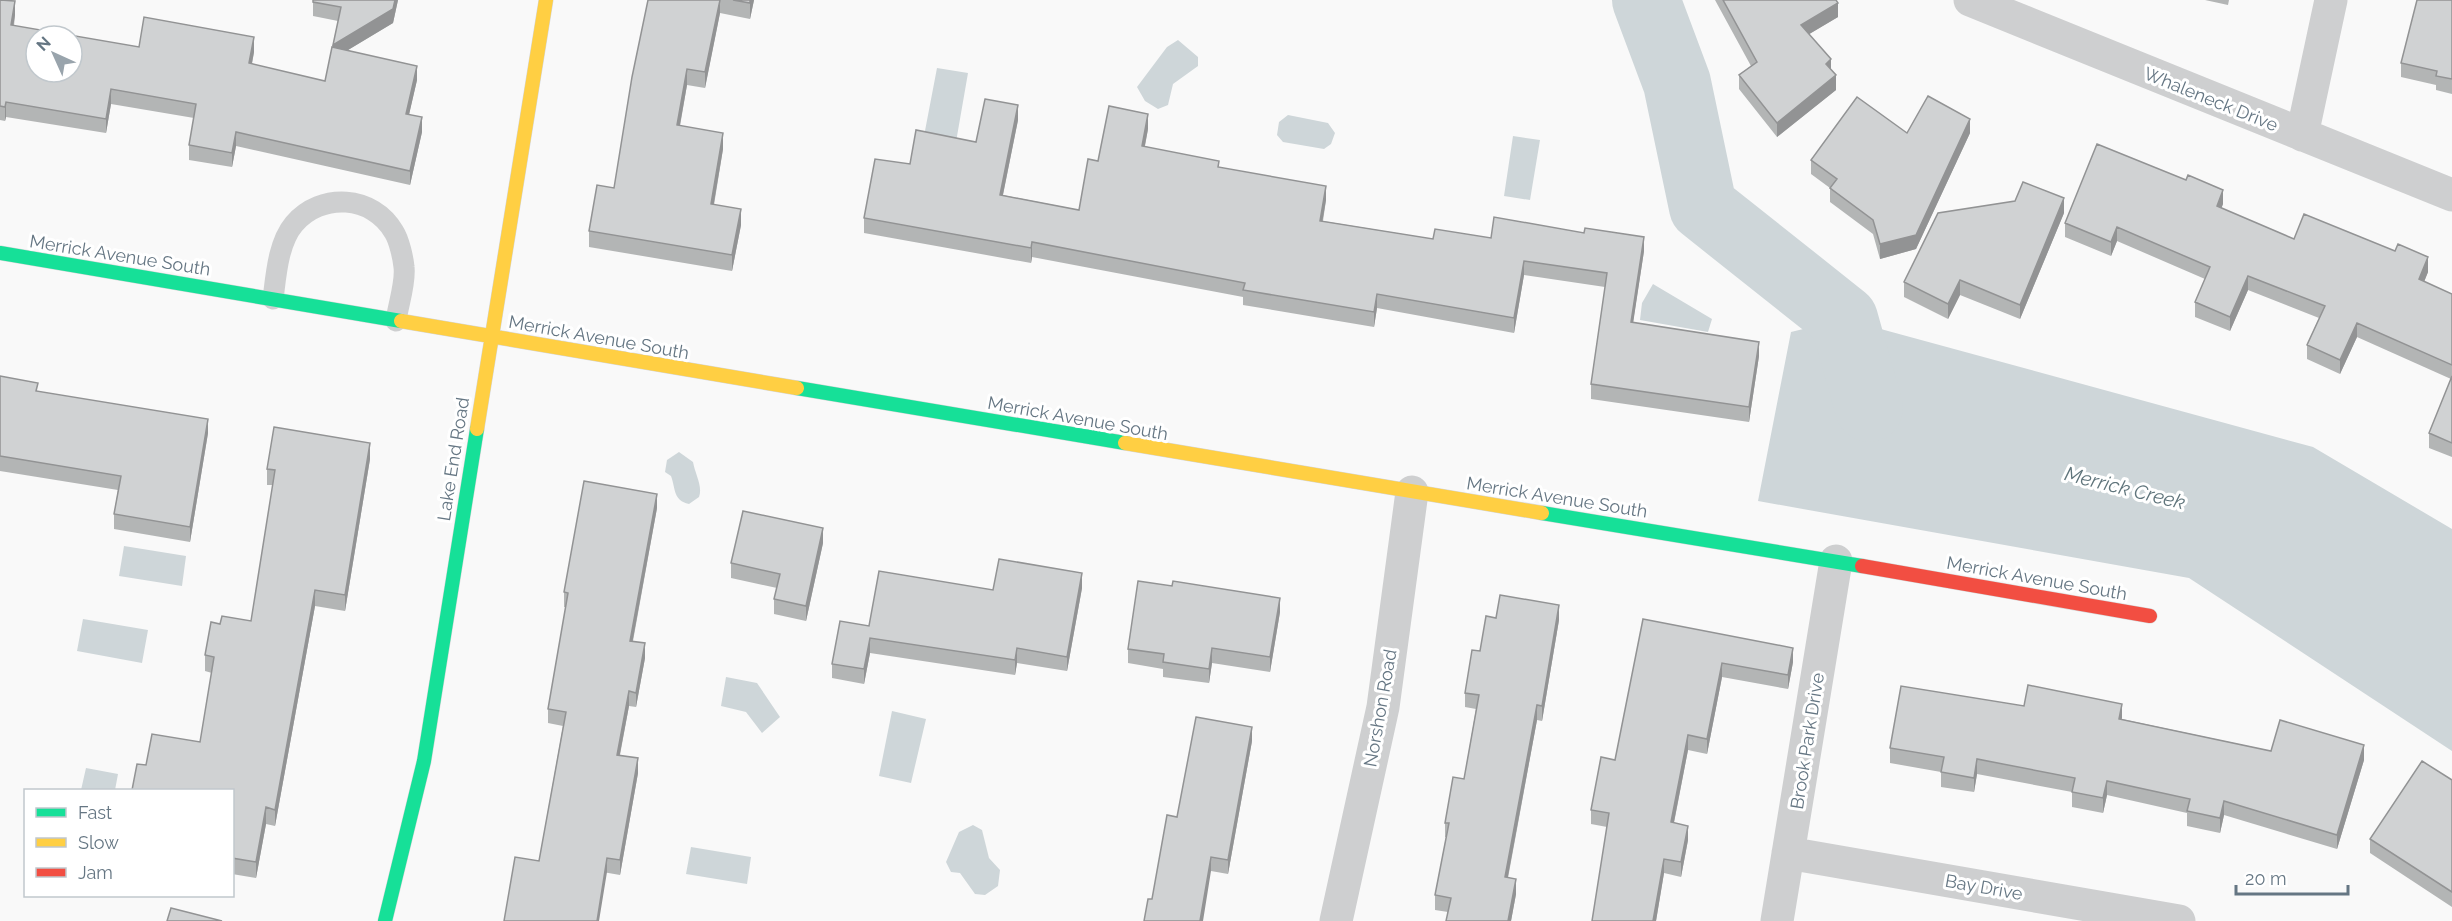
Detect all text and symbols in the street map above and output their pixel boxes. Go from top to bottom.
north arrow [24,24,84,84]
text: N [33,33,55,55]
street label: Whaleneck Drive [2141,63,2281,136]
street label: Merrick Avenue South [28,230,212,280]
street label: Merrick Avenue South [507,311,691,363]
street label: Merrick Avenue South [986,392,1170,444]
street label: Lake End Road [433,396,473,522]
water label: Merrick Creek [2062,461,2188,515]
street label: Merrick Avenue South [1465,472,1649,522]
street label: Merrick Avenue South [1945,552,2129,604]
street label: Norshon Road [1359,648,1401,768]
street label: Brook Park Drive [1786,671,1828,811]
legend [24,789,234,897]
text: Fast [78,802,112,823]
text: Slow [78,832,119,853]
scale bar [2236,858,2348,896]
text: Jam [78,862,113,883]
text: 20 m [2245,868,2287,889]
street label: Bay Drive [1944,870,2025,904]

